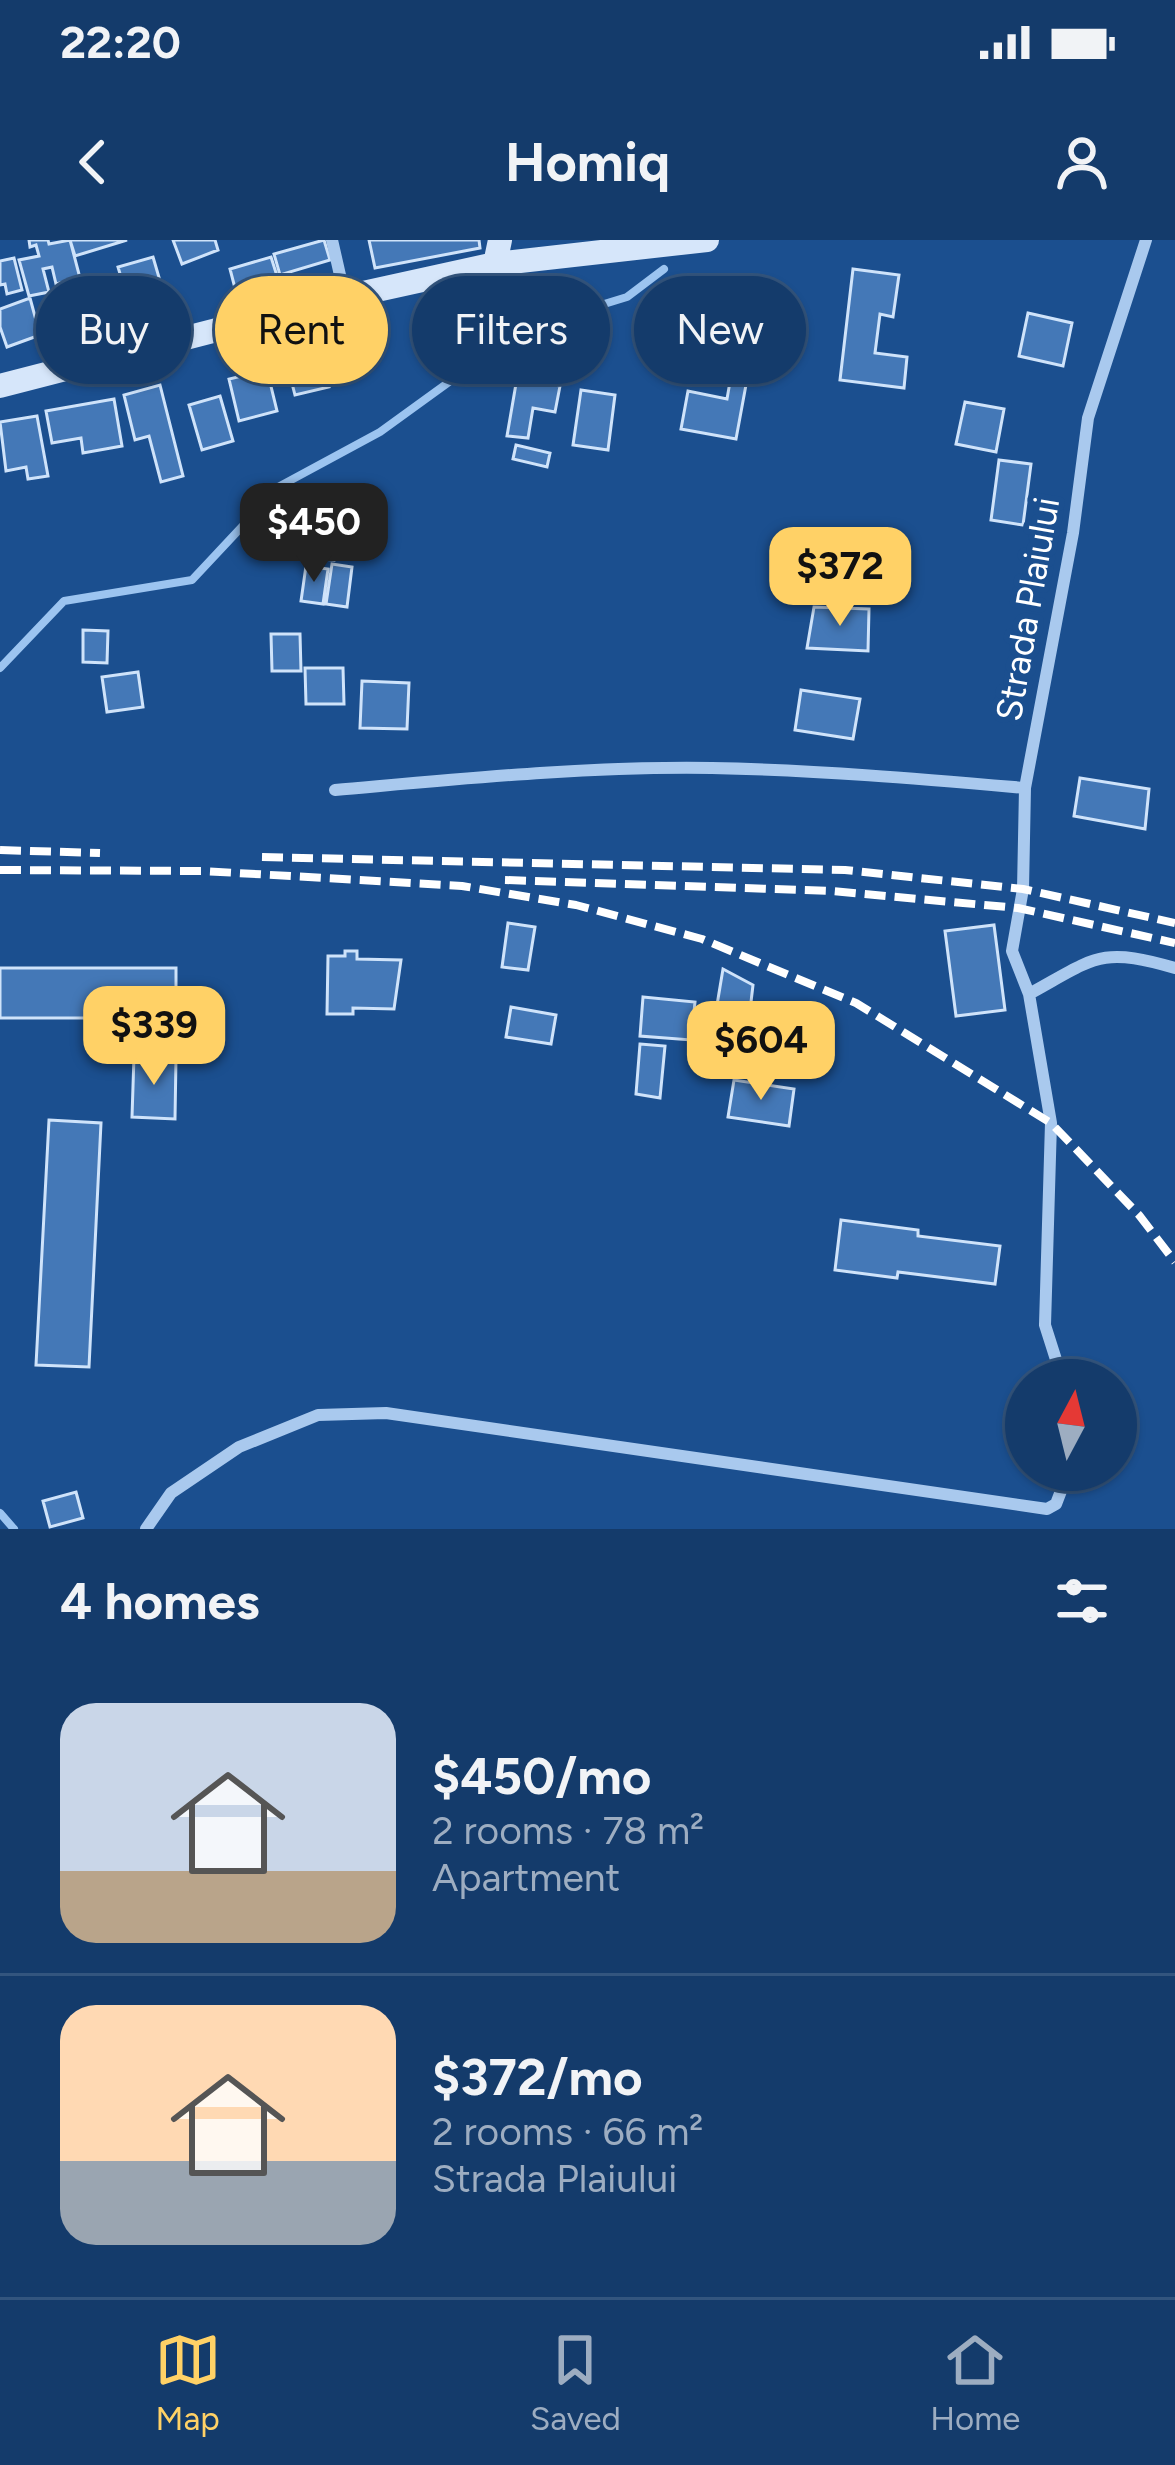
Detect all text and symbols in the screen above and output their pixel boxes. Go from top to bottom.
text: 22:20 [60,15,181,69]
icon: back [60,129,126,195]
icon: person [1049,129,1115,195]
text: Homiq [505,130,670,195]
chip: Buy [36,276,191,384]
chip: Rent [215,276,388,384]
chip: Filters [412,276,610,384]
chip: New [634,276,806,384]
pin: $450 [243,483,385,585]
street label: Strada Plaiului [987,494,1068,724]
text: $450 [267,498,361,545]
pin: $372 [769,527,911,629]
text: $372 [796,542,884,589]
pin: $339 [83,986,225,1088]
text: $339 [110,1001,198,1048]
pin: $604 [690,1001,832,1103]
text: $604 [714,1016,808,1063]
north arrow [1005,1359,1137,1491]
map controls [1005,1359,1137,1491]
icon: filters [1049,1568,1115,1634]
text: 4 homes [60,1571,260,1632]
text: $450/mo [432,1746,651,1807]
icon: home [156,1751,300,1895]
text: 2 rooms · 78 m² [432,1807,704,1854]
text: Apartment [432,1854,620,1901]
text: $372/mo [432,2047,643,2108]
icon: home [156,2053,300,2197]
text: 2 rooms · 66 m² [432,2108,703,2155]
text: Strada Plaiului [432,2155,677,2202]
tab: Map [155,2327,221,2438]
tab: Saved [530,2327,621,2438]
tab: Home [930,2327,1020,2438]

